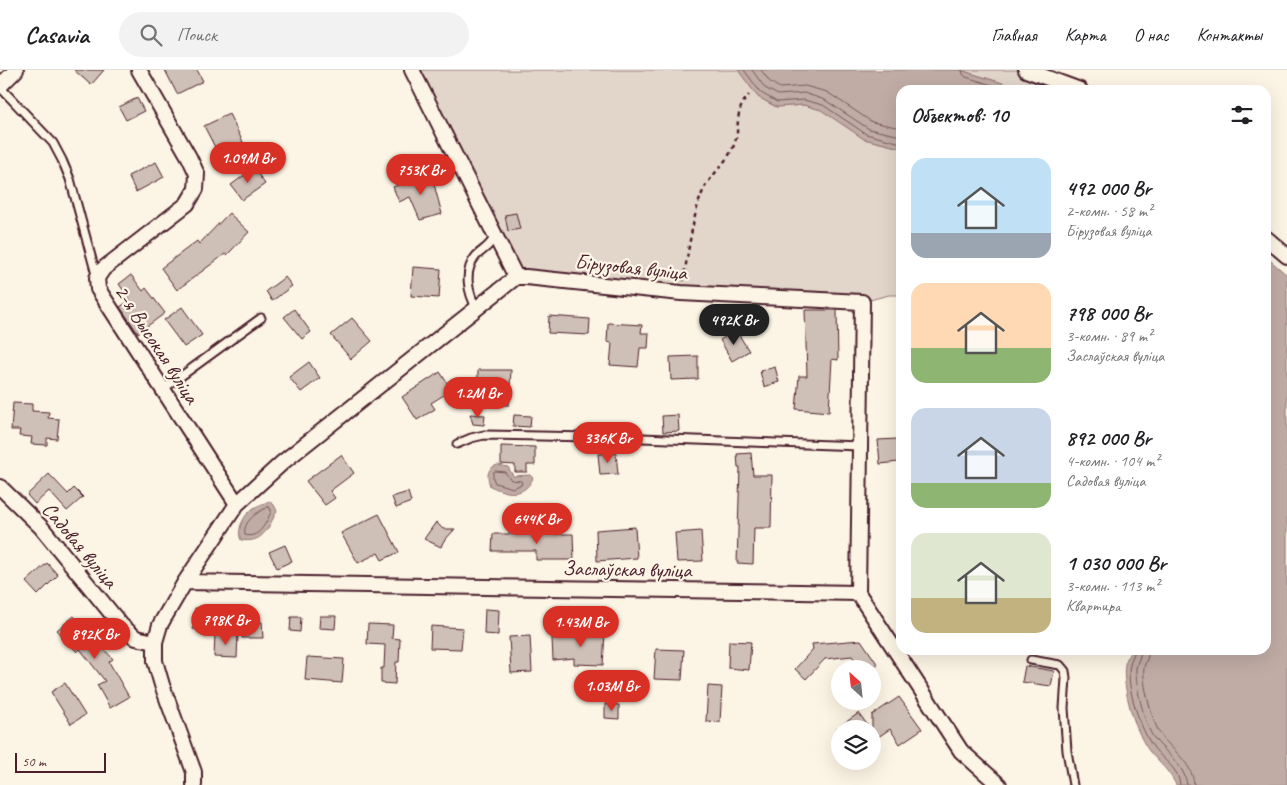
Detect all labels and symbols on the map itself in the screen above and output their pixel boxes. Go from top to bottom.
pin: 1.09M Br [196,142,300,184]
pin: 753K Br [375,154,467,196]
street label: Бірузовая вуліца [574,248,690,286]
street label: 2-я Высокая вуліца [109,280,206,410]
pin: 492K Br [688,304,780,346]
pin: 1.2M Br [432,376,524,419]
pin: 336K Br [562,422,654,464]
street label: Садовая вуліца [37,497,125,595]
pin: 644K Br [491,502,583,545]
street label: Заслаўская вуліца [562,555,694,583]
pin: 798K Br [180,604,272,646]
pin: 1.43M Br [529,606,633,648]
pin: 892K Br [49,618,141,660]
north arrow [831,660,881,710]
pin: 1.03M Br [560,670,664,712]
scale bar [15,750,106,773]

